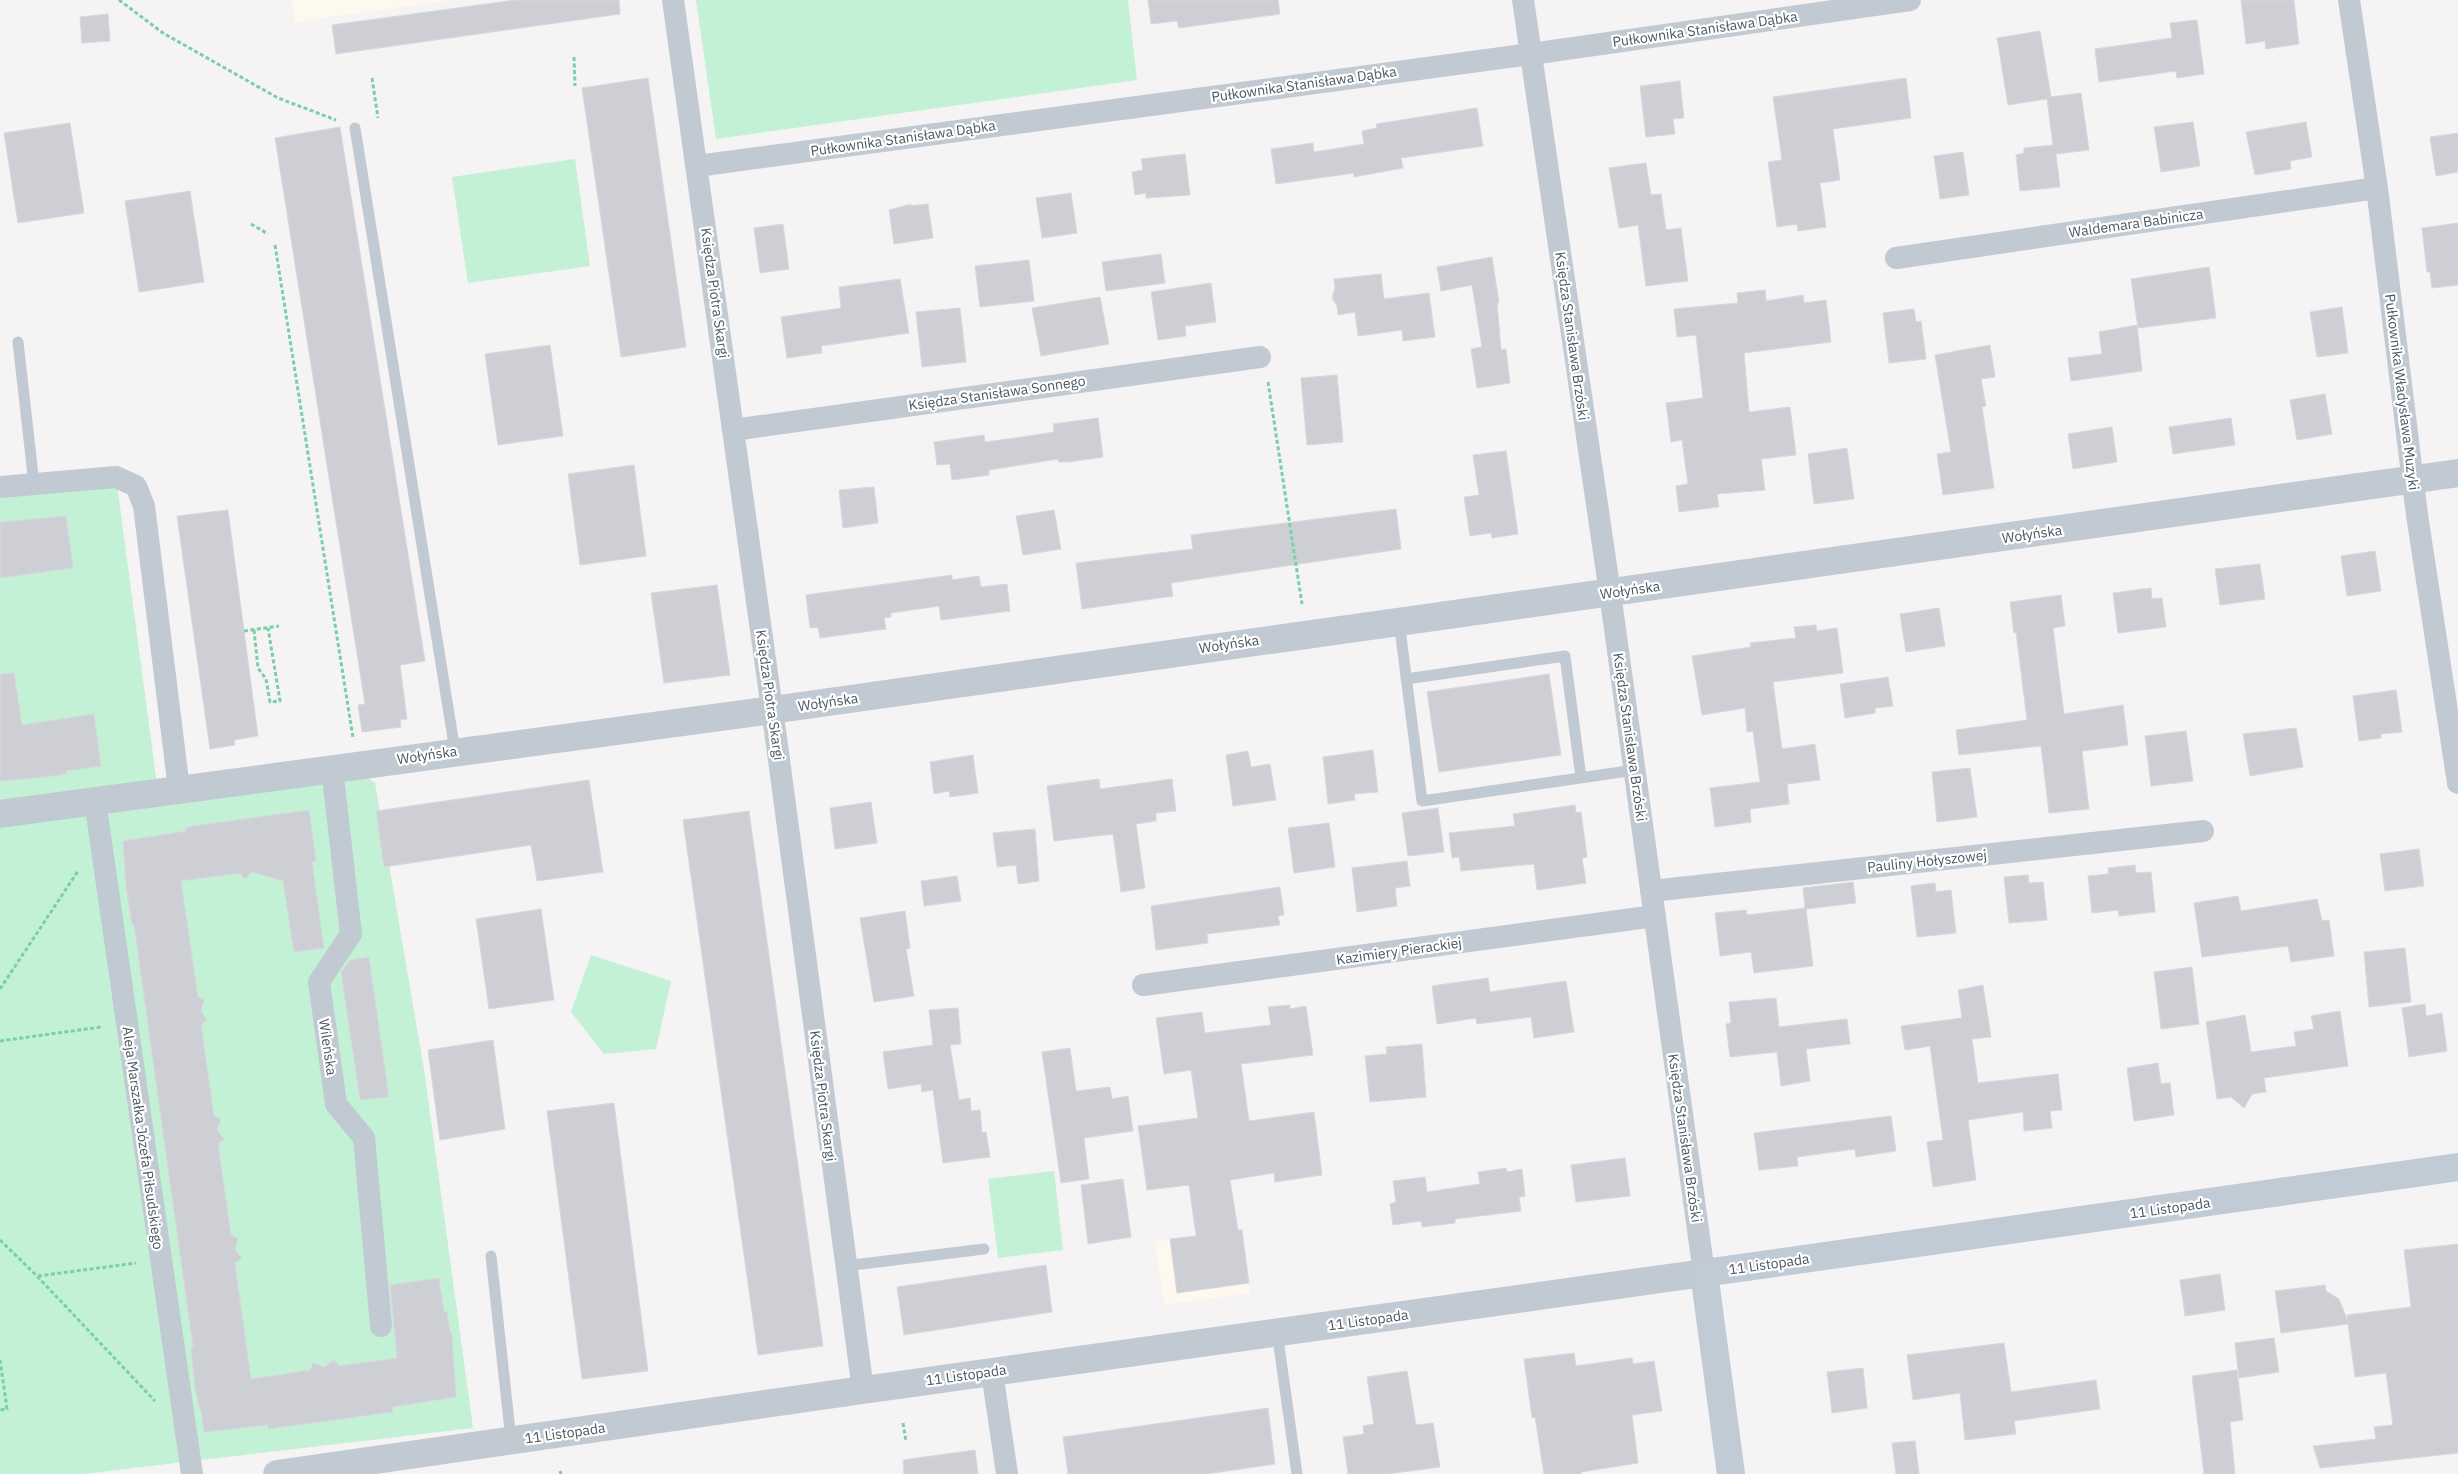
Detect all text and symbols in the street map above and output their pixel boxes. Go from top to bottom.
street label: Pułkownika Stanisława Dąbka [1611,7,1799,51]
street label: Pułkownika Stanisława Dąbka [1210,62,1398,106]
street label: Pułkownika Stanisława Dąbka [809,116,997,160]
street label: Waldemara Babinicza [2068,205,2205,241]
street label: Księdza Piotra Skargi [697,227,733,359]
street label: Księdza Stanisława Brzóski [1551,251,1593,421]
street label: Pułkownika Władysława Muzyki [2381,293,2423,491]
street label: Księdza Stanisława Sonnego [907,372,1087,414]
street label: Wołyńska [2001,521,2064,547]
street label: Wołyńska [1599,577,1662,603]
street label: Księdza Piotra Skargi [752,629,788,761]
street label: Wołyńska [1198,631,1261,657]
street label: Księdza Stanisława Brzóski [1609,652,1651,822]
street label: Wołyńska [797,689,860,715]
street label: Wołyńska [396,742,459,768]
street label: Pauliny Hołyszowej [1866,846,1988,876]
street label: Kazimiery Pierackiej [1335,933,1463,969]
street label: Wileńska [315,1018,341,1077]
street label: Aleja Marszałka Józefa Piłsudskiego [118,1025,168,1251]
street label: Księdza Piotra Skargi [806,1030,840,1162]
street label: Księdza Stanisława Brzóski [1664,1053,1706,1223]
street label: 11 Listopada [2129,1193,2212,1223]
street label: 11 Listopada [1728,1249,1811,1279]
street label: 11 Listopada [1327,1305,1410,1335]
street label: 11 Listopada [925,1360,1008,1390]
street label: 11 Listopada [524,1418,607,1448]

